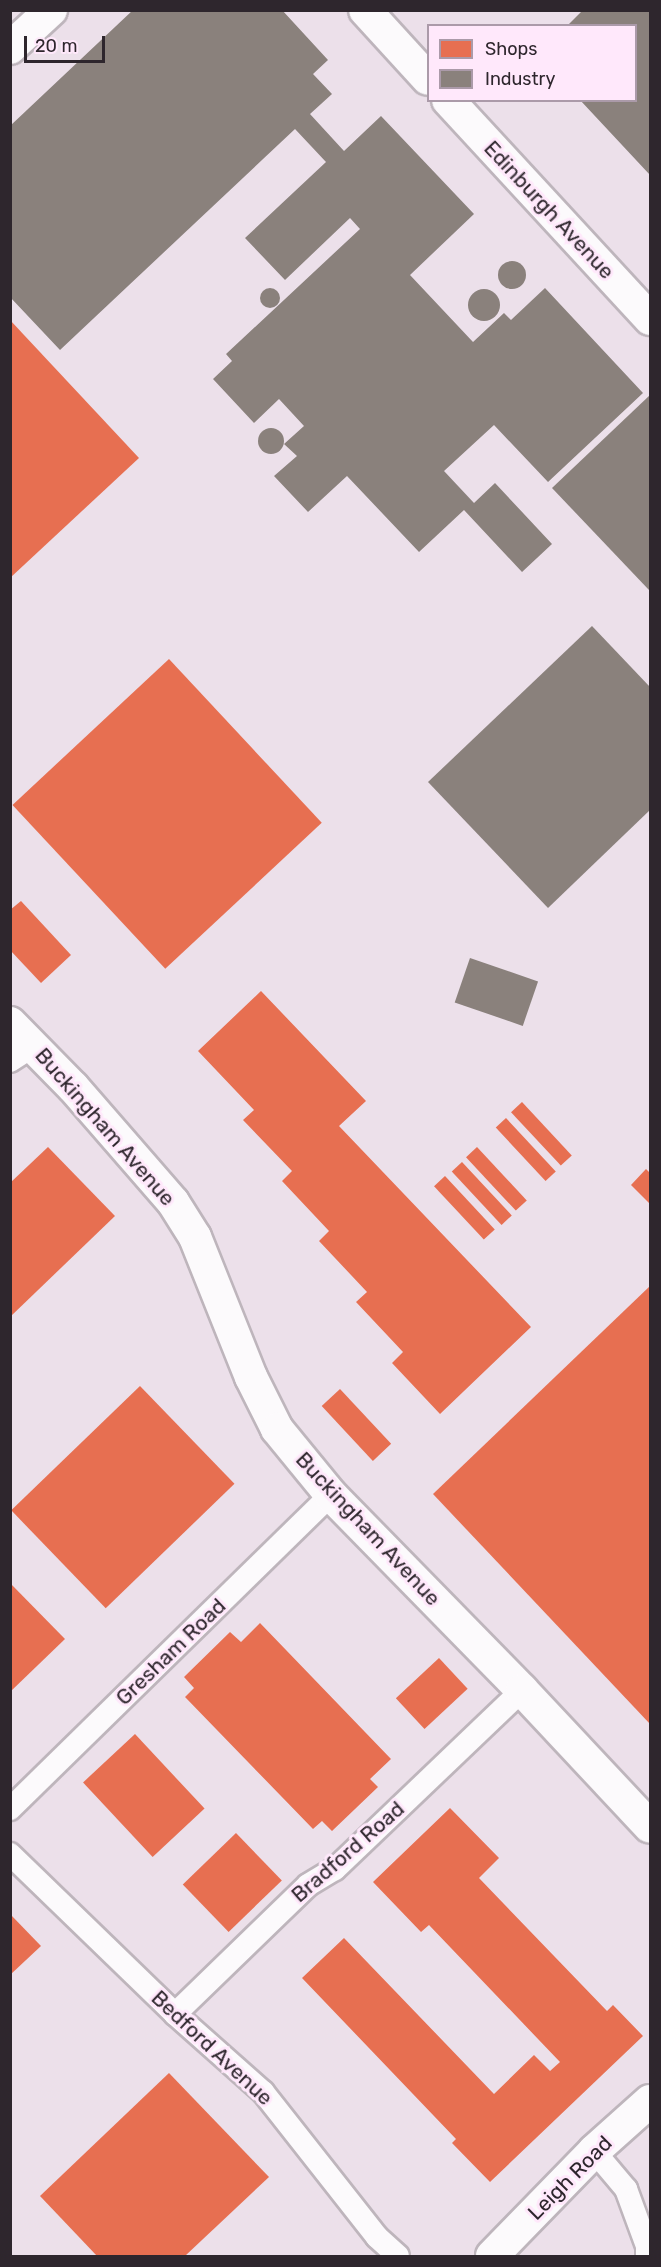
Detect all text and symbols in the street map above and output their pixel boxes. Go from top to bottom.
scale bar [27,24,108,62]
legend [427,24,637,102]
text: 20 m [35,35,77,57]
text: Shops [485,38,537,60]
text: Industry [485,68,555,90]
street label: Edinburgh Avenue [478,136,620,284]
street label: Buckingham Avenue [29,1043,181,1211]
street label: Buckingham Avenue [290,1447,446,1611]
street label: Gresham Road [111,1593,231,1711]
street label: Bradford Road [287,1796,409,1908]
street label: Bedford Avenue [146,1985,278,2111]
street label: Leigh Road [523,2131,617,2225]

